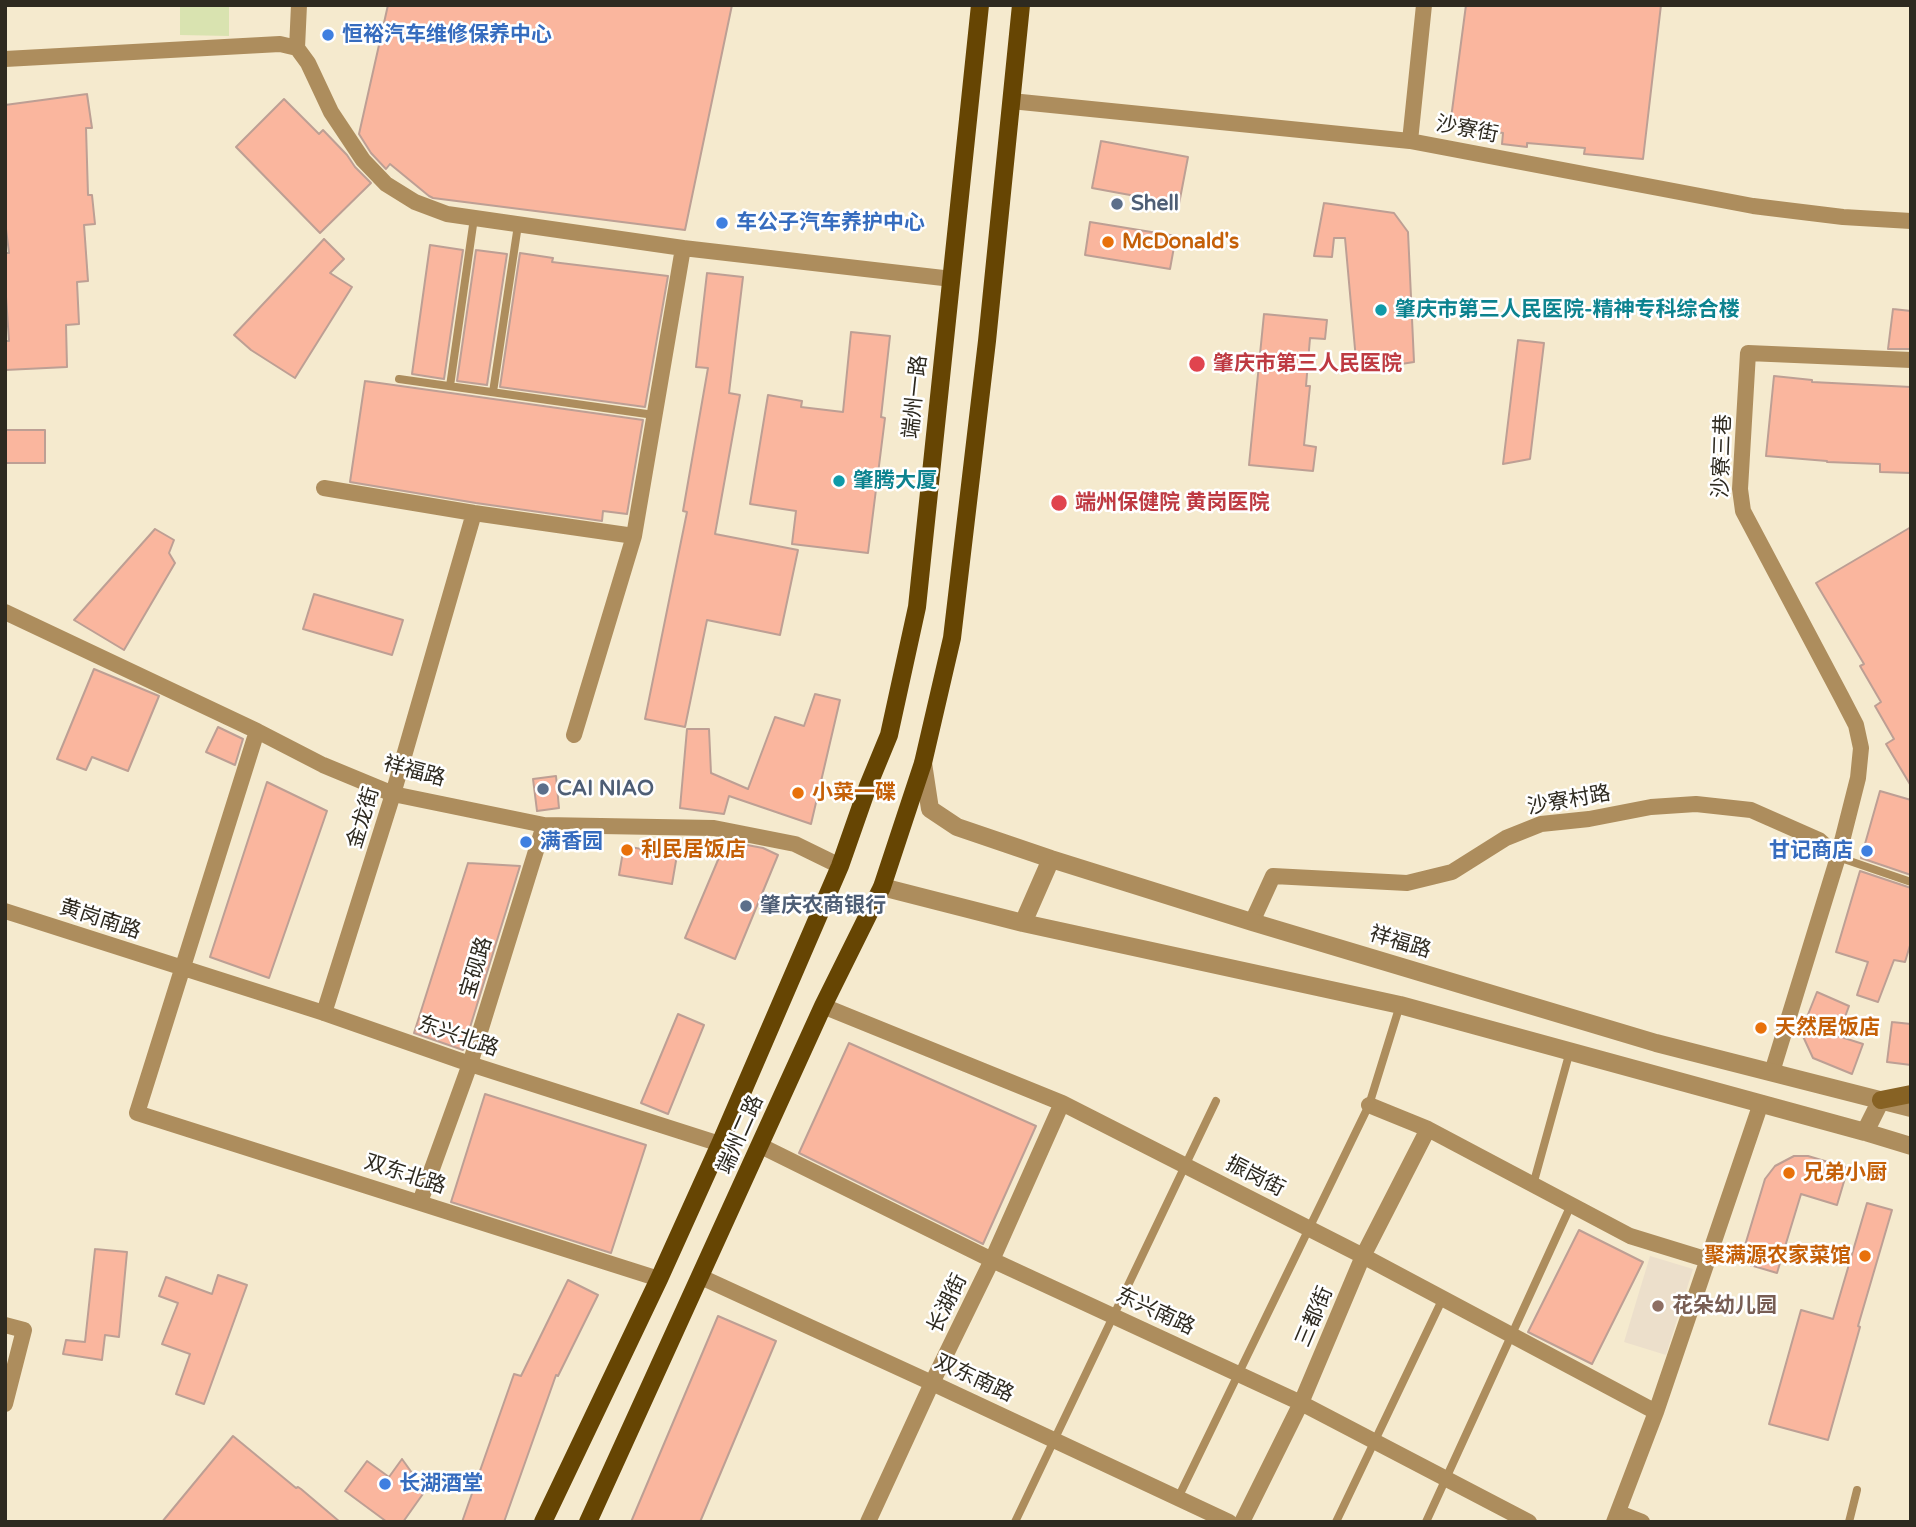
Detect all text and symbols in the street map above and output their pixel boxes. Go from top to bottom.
place label: 恒裕汽车维修保养中心 [342,22,552,48]
marker: 恒裕汽车维修保养中心 [320,27,336,43]
street label: 沙寮街 [1434,112,1500,148]
place label: Shell [1131,191,1179,217]
marker: Shell [1109,196,1125,212]
place label: 车公子汽车养护中心 [736,210,925,236]
marker: 车公子汽车养护中心 [714,215,730,231]
place label: McDonald's [1122,229,1239,255]
marker: McDonald's [1100,234,1116,250]
place label: 肇庆市第三人民医院-精神专科综合楼 [1395,297,1740,323]
marker: 肇庆市第三人民医院-精神专科综合楼 [1373,302,1389,318]
place label: 肇庆市第三人民医院 [1213,351,1402,377]
street label: 端州一路 [899,354,933,440]
marker: 肇庆市第三人民医院 [1187,354,1207,374]
street label: 沙寮三巷 [1709,414,1737,498]
place label: 肇腾大厦 [853,468,937,494]
marker: 肇腾大厦 [831,473,847,489]
place label: 端州保健院 黄岗医院 [1075,490,1269,516]
marker: 端州保健院 黄岗医院 [1049,493,1069,513]
street label: 祥福路 [380,752,448,792]
place label: CAI NIAO [557,776,654,802]
place label: 小菜一碟 [812,780,896,806]
marker: CAI NIAO [535,781,551,797]
street label: 沙寮村路 [1525,781,1613,821]
street label: 金龙街 [343,784,385,852]
marker: 小菜一碟 [790,785,806,801]
place label: 满香园 [540,829,603,855]
marker: 满香园 [518,834,534,850]
place label: 利民居饭店 [641,837,746,863]
place label: 甘记商店 [1769,838,1853,864]
marker: 利民居饭店 [619,842,635,858]
marker: 甘记商店 [1859,843,1875,859]
place label: 肇庆农商银行 [760,893,886,919]
street label: 黄岗南路 [56,895,144,945]
marker: 肇庆农商银行 [738,898,754,914]
street label: 祥福路 [1366,922,1434,964]
street label: 宝砚路 [456,934,498,1002]
street label: 东兴北路 [414,1011,502,1063]
place label: 天然居饭店 [1775,1015,1880,1041]
marker: 天然居饭店 [1753,1020,1769,1036]
street label: 端州二路 [712,1092,770,1178]
street label: 双东北路 [361,1150,449,1200]
street label: 振岗街 [1221,1151,1289,1203]
place label: 兄弟小厨 [1803,1160,1887,1186]
marker: 兄弟小厨 [1781,1165,1797,1181]
place label: 聚满源农家菜馆 [1704,1243,1851,1269]
marker: 聚满源农家菜馆 [1857,1248,1873,1264]
street label: 长湖街 [923,1270,973,1338]
street label: 东兴南路 [1112,1283,1198,1341]
street label: 三都街 [1291,1283,1339,1351]
place label: 花朵幼儿园 [1672,1293,1777,1319]
marker: 花朵幼儿园 [1650,1298,1666,1314]
street label: 双东南路 [931,1350,1017,1408]
place label: 长湖酒堂 [399,1471,483,1497]
marker: 长湖酒堂 [377,1476,393,1492]

